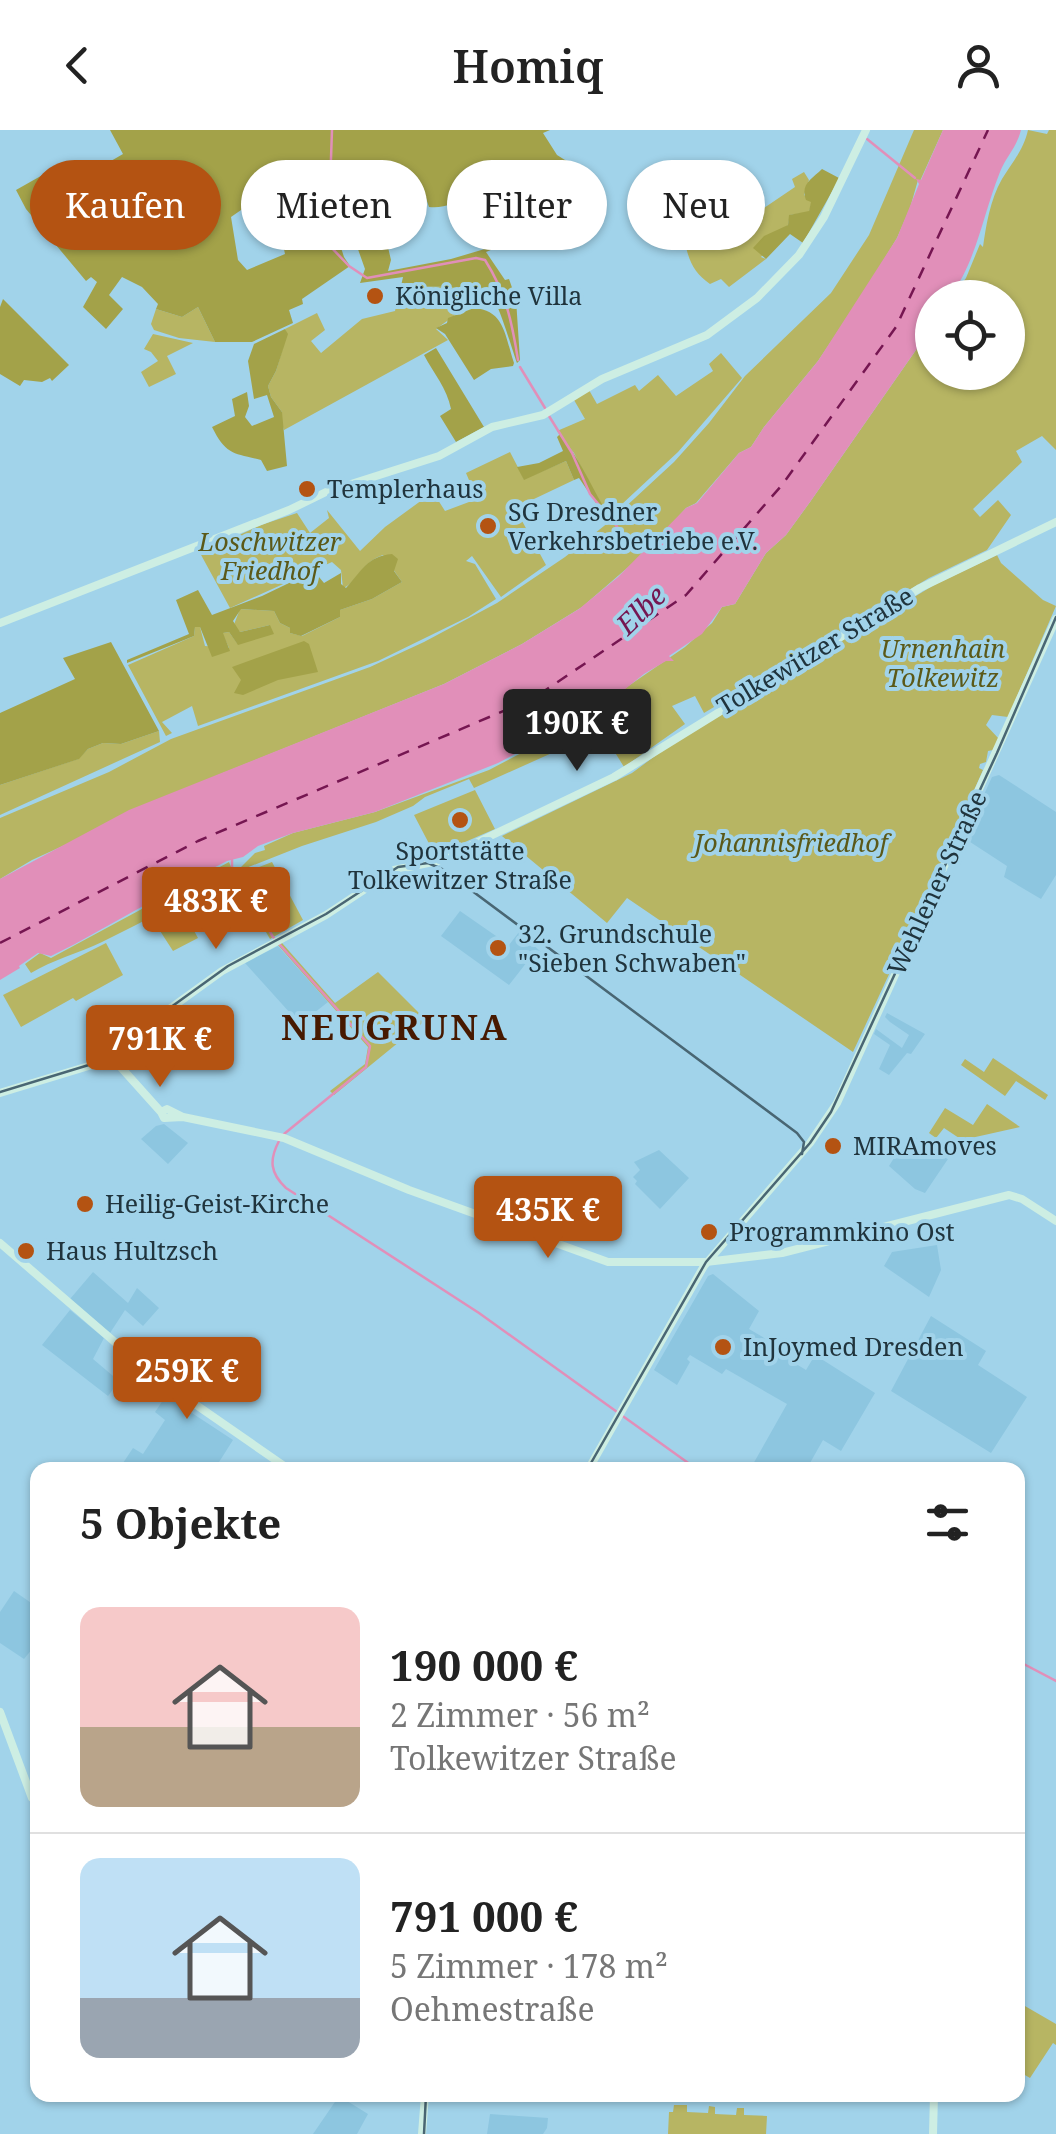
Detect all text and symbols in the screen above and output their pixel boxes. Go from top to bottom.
text: Homiq [453,35,603,96]
icon: back [50,38,105,93]
icon: person [951,38,1006,93]
chip: Kaufen [30,160,221,250]
chip: Mieten [241,160,427,250]
chip: Filter [447,160,607,250]
chip: Neu [627,160,765,250]
place label: Königliche Villa [395,278,582,312]
map controls [915,280,1025,390]
button: locate [915,280,1025,390]
marker: Königliche Villa [364,285,386,307]
place label: Templerhaus [327,471,483,505]
marker: Templerhaus [296,478,318,500]
place label: SG Dresdner Verkehrsbetriebe e.V. [508,494,758,557]
marker: SG Dresdner Verkehrsbetriebe e.V. [477,515,499,537]
park label: Loschwitzer Friedhof [198,524,342,587]
water label: Elbe [606,576,674,643]
street label: Tolkewitzer Straße [710,578,919,722]
park label: Urnenhain Tolkewitz [881,631,1005,694]
pin: 190K € [496,689,658,774]
text: 190K € [525,700,629,743]
street label: Wehlener Straße [878,785,994,980]
marker: Sportstätte Tolkewitzer Straße [449,809,471,831]
park label: Johannisfriedhof [690,825,893,859]
place label: Sportstätte Tolkewitzer Straße [348,833,572,896]
pin: 483K € [135,867,297,952]
text: 483K € [164,878,268,921]
place label: 32. Grundschule "Sieben Schwaben" [518,916,746,979]
marker: 32. Grundschule "Sieben Schwaben" [487,937,509,959]
district label: NEUGRUNA [281,1003,509,1050]
pin: 791K € [79,1005,241,1090]
text: 791K € [108,1016,212,1059]
place label: MIRAmoves [853,1128,997,1162]
marker: MIRAmoves [822,1135,844,1157]
pin: 435K € [467,1176,629,1261]
place label: Heilig-Geist-Kirche [105,1186,329,1220]
text: 435K € [496,1187,600,1230]
marker: Heilig-Geist-Kirche [74,1193,96,1215]
place label: Programmkino Ost [729,1214,955,1248]
marker: Programmkino Ost [698,1221,720,1243]
place label: Haus Hultzsch [46,1233,218,1267]
marker: Haus Hultzsch [15,1240,37,1262]
place label: InJoymed Dresden [743,1329,964,1363]
marker: InJoymed Dresden [712,1336,734,1358]
pin: 259K € [106,1337,268,1422]
text: 259K € [135,1348,239,1391]
text: 5 Objekte [80,1494,281,1551]
icon: filters [920,1495,975,1550]
text: 190 000 € [390,1636,578,1693]
icon: home [160,1647,280,1767]
text: 2 Zimmer · 56 m² [390,1693,650,1736]
text: Tolkewitzer Straße [390,1736,677,1779]
text: 791 000 € [390,1887,578,1944]
icon: home [160,1898,280,2018]
text: 5 Zimmer · 178 m² [390,1944,668,1987]
text: Oehmestraße [390,1987,595,2030]

